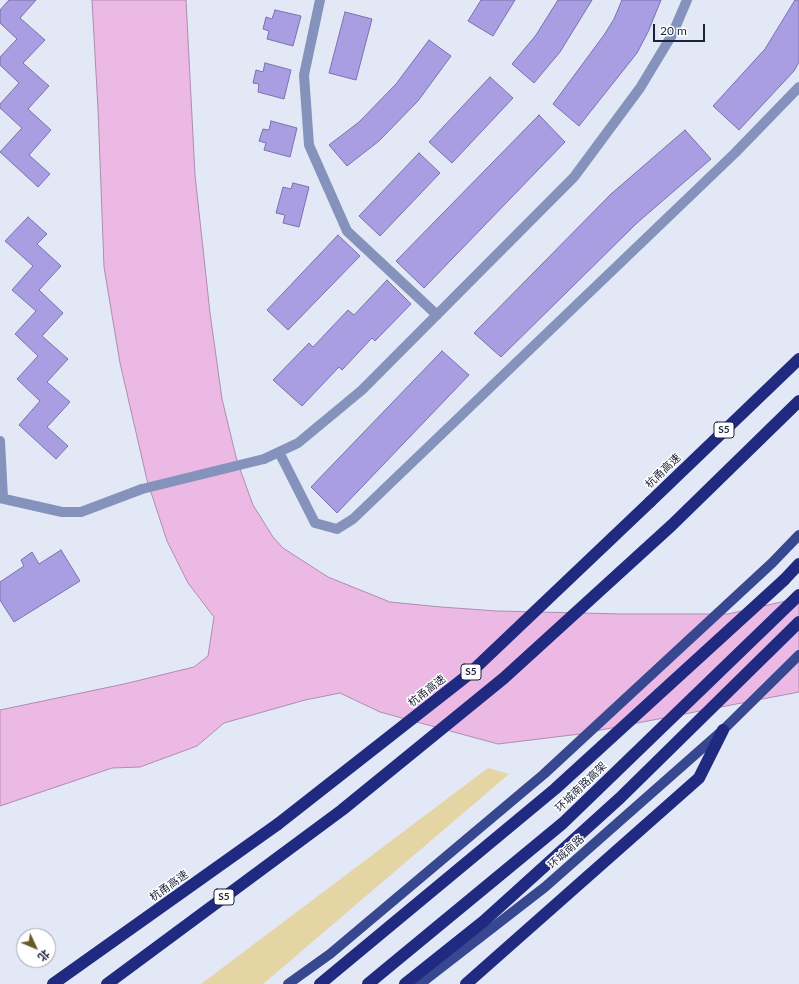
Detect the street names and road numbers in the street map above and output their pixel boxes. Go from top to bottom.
road number: S5 [714,422,734,438]
street label: 杭甬高速 [643,451,683,491]
road number: S5 [461,664,481,680]
street label: 杭甬高速 [406,672,448,710]
street label: 环城南路高架 [553,759,609,815]
street label: 环城南路 [545,832,587,872]
street label: 杭甬高速 [147,868,191,904]
road number: S5 [214,889,234,905]

